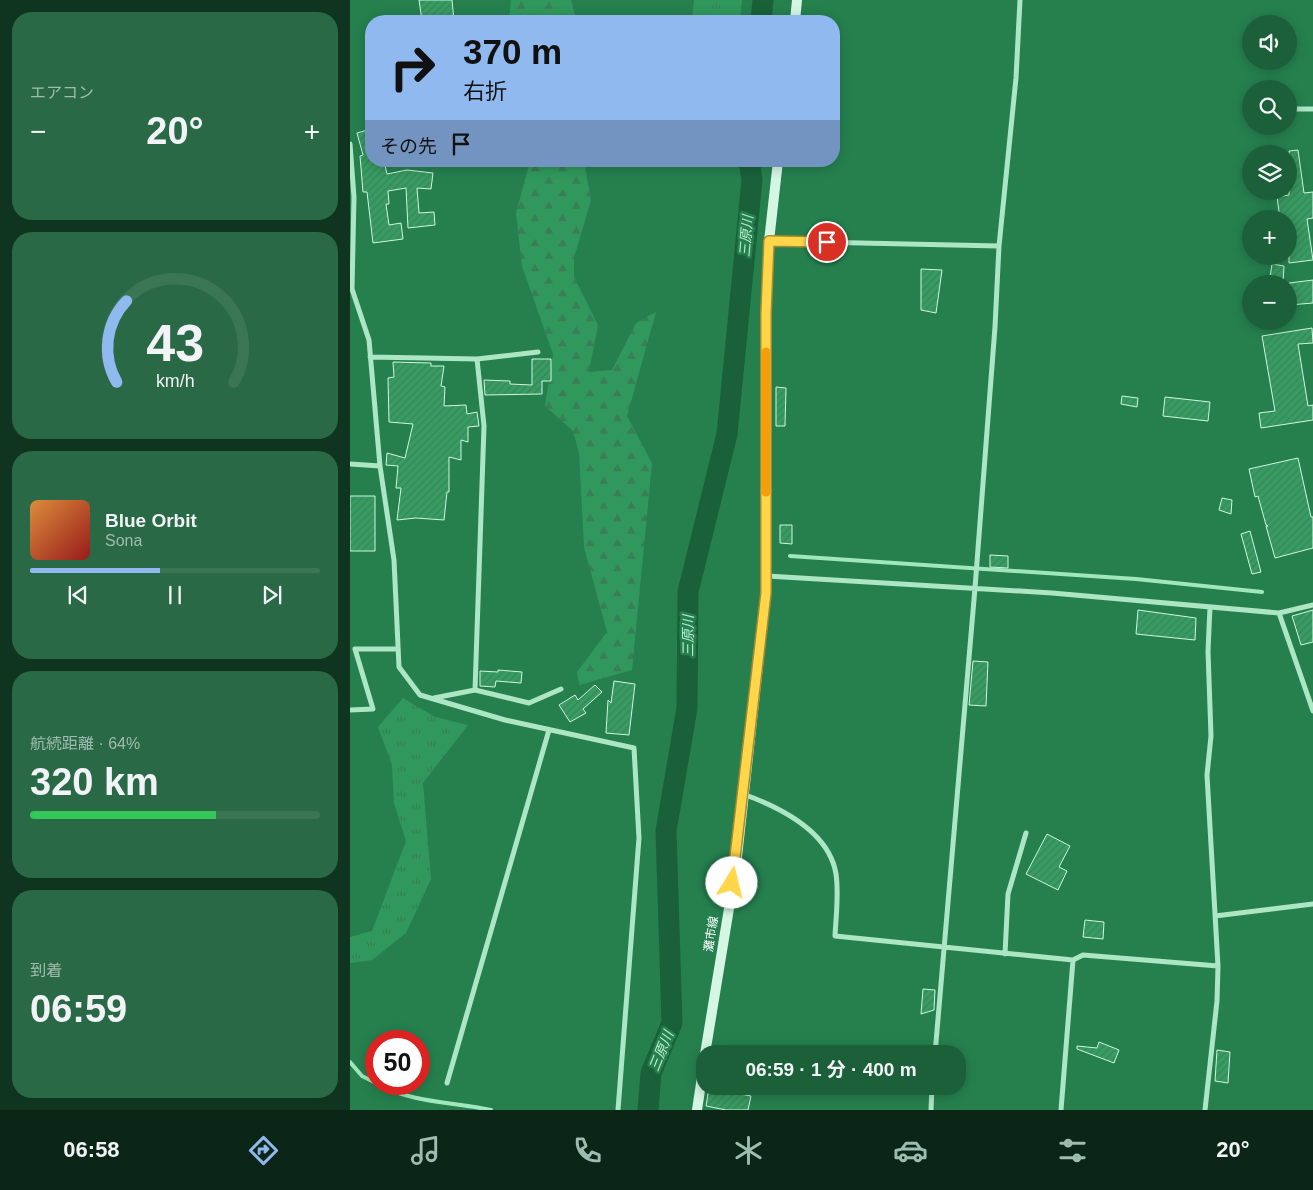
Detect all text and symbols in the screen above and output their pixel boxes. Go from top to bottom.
map controls [1242,15,1297,330]
button: sound [1242,15,1297,70]
text: 370 m [463,32,562,71]
icon: right [380,35,445,100]
text: 右折 [463,79,507,104]
button: search [1242,80,1297,135]
text: エアコン [30,84,94,101]
text: 20° [146,110,204,152]
text: − [30,116,46,147]
text: + [304,116,320,147]
icon: arrive [447,130,475,158]
text: その先 [380,136,437,157]
button: layers [1242,145,1297,200]
button: + [1242,210,1297,265]
water label: 三原川 [736,212,756,258]
pin [806,221,848,263]
icon: arrive [813,228,841,256]
button: − [1242,275,1297,330]
text: 43 [146,314,204,372]
text: km/h [156,371,194,391]
text: Blue Orbit [105,510,197,531]
text: Sona [105,532,142,549]
icon: previous [64,581,92,609]
icon: pause [161,581,189,609]
icon: next [258,581,286,609]
water label: 三原川 [680,613,696,657]
text: 航続距離 · 64% [30,735,140,752]
text: 320 km [30,761,159,803]
position arrow [705,856,757,908]
street label: 灘市線 [701,915,721,953]
text: 到着 [30,962,62,979]
text: 06:59 [30,988,127,1030]
water label: 三原川 [646,1027,677,1073]
speed limit sign: 50 [365,1030,430,1095]
text: 06:59 · 1 分 · 400 m [745,1059,917,1080]
icon: directions [246,1133,281,1168]
icon: music [408,1133,443,1168]
icon: phone [570,1133,605,1168]
icon: climate [731,1133,766,1168]
icon: car [893,1133,928,1168]
icon: filters [1055,1133,1090,1168]
text: 06:58 [63,1137,120,1162]
text: 20° [1216,1137,1250,1162]

